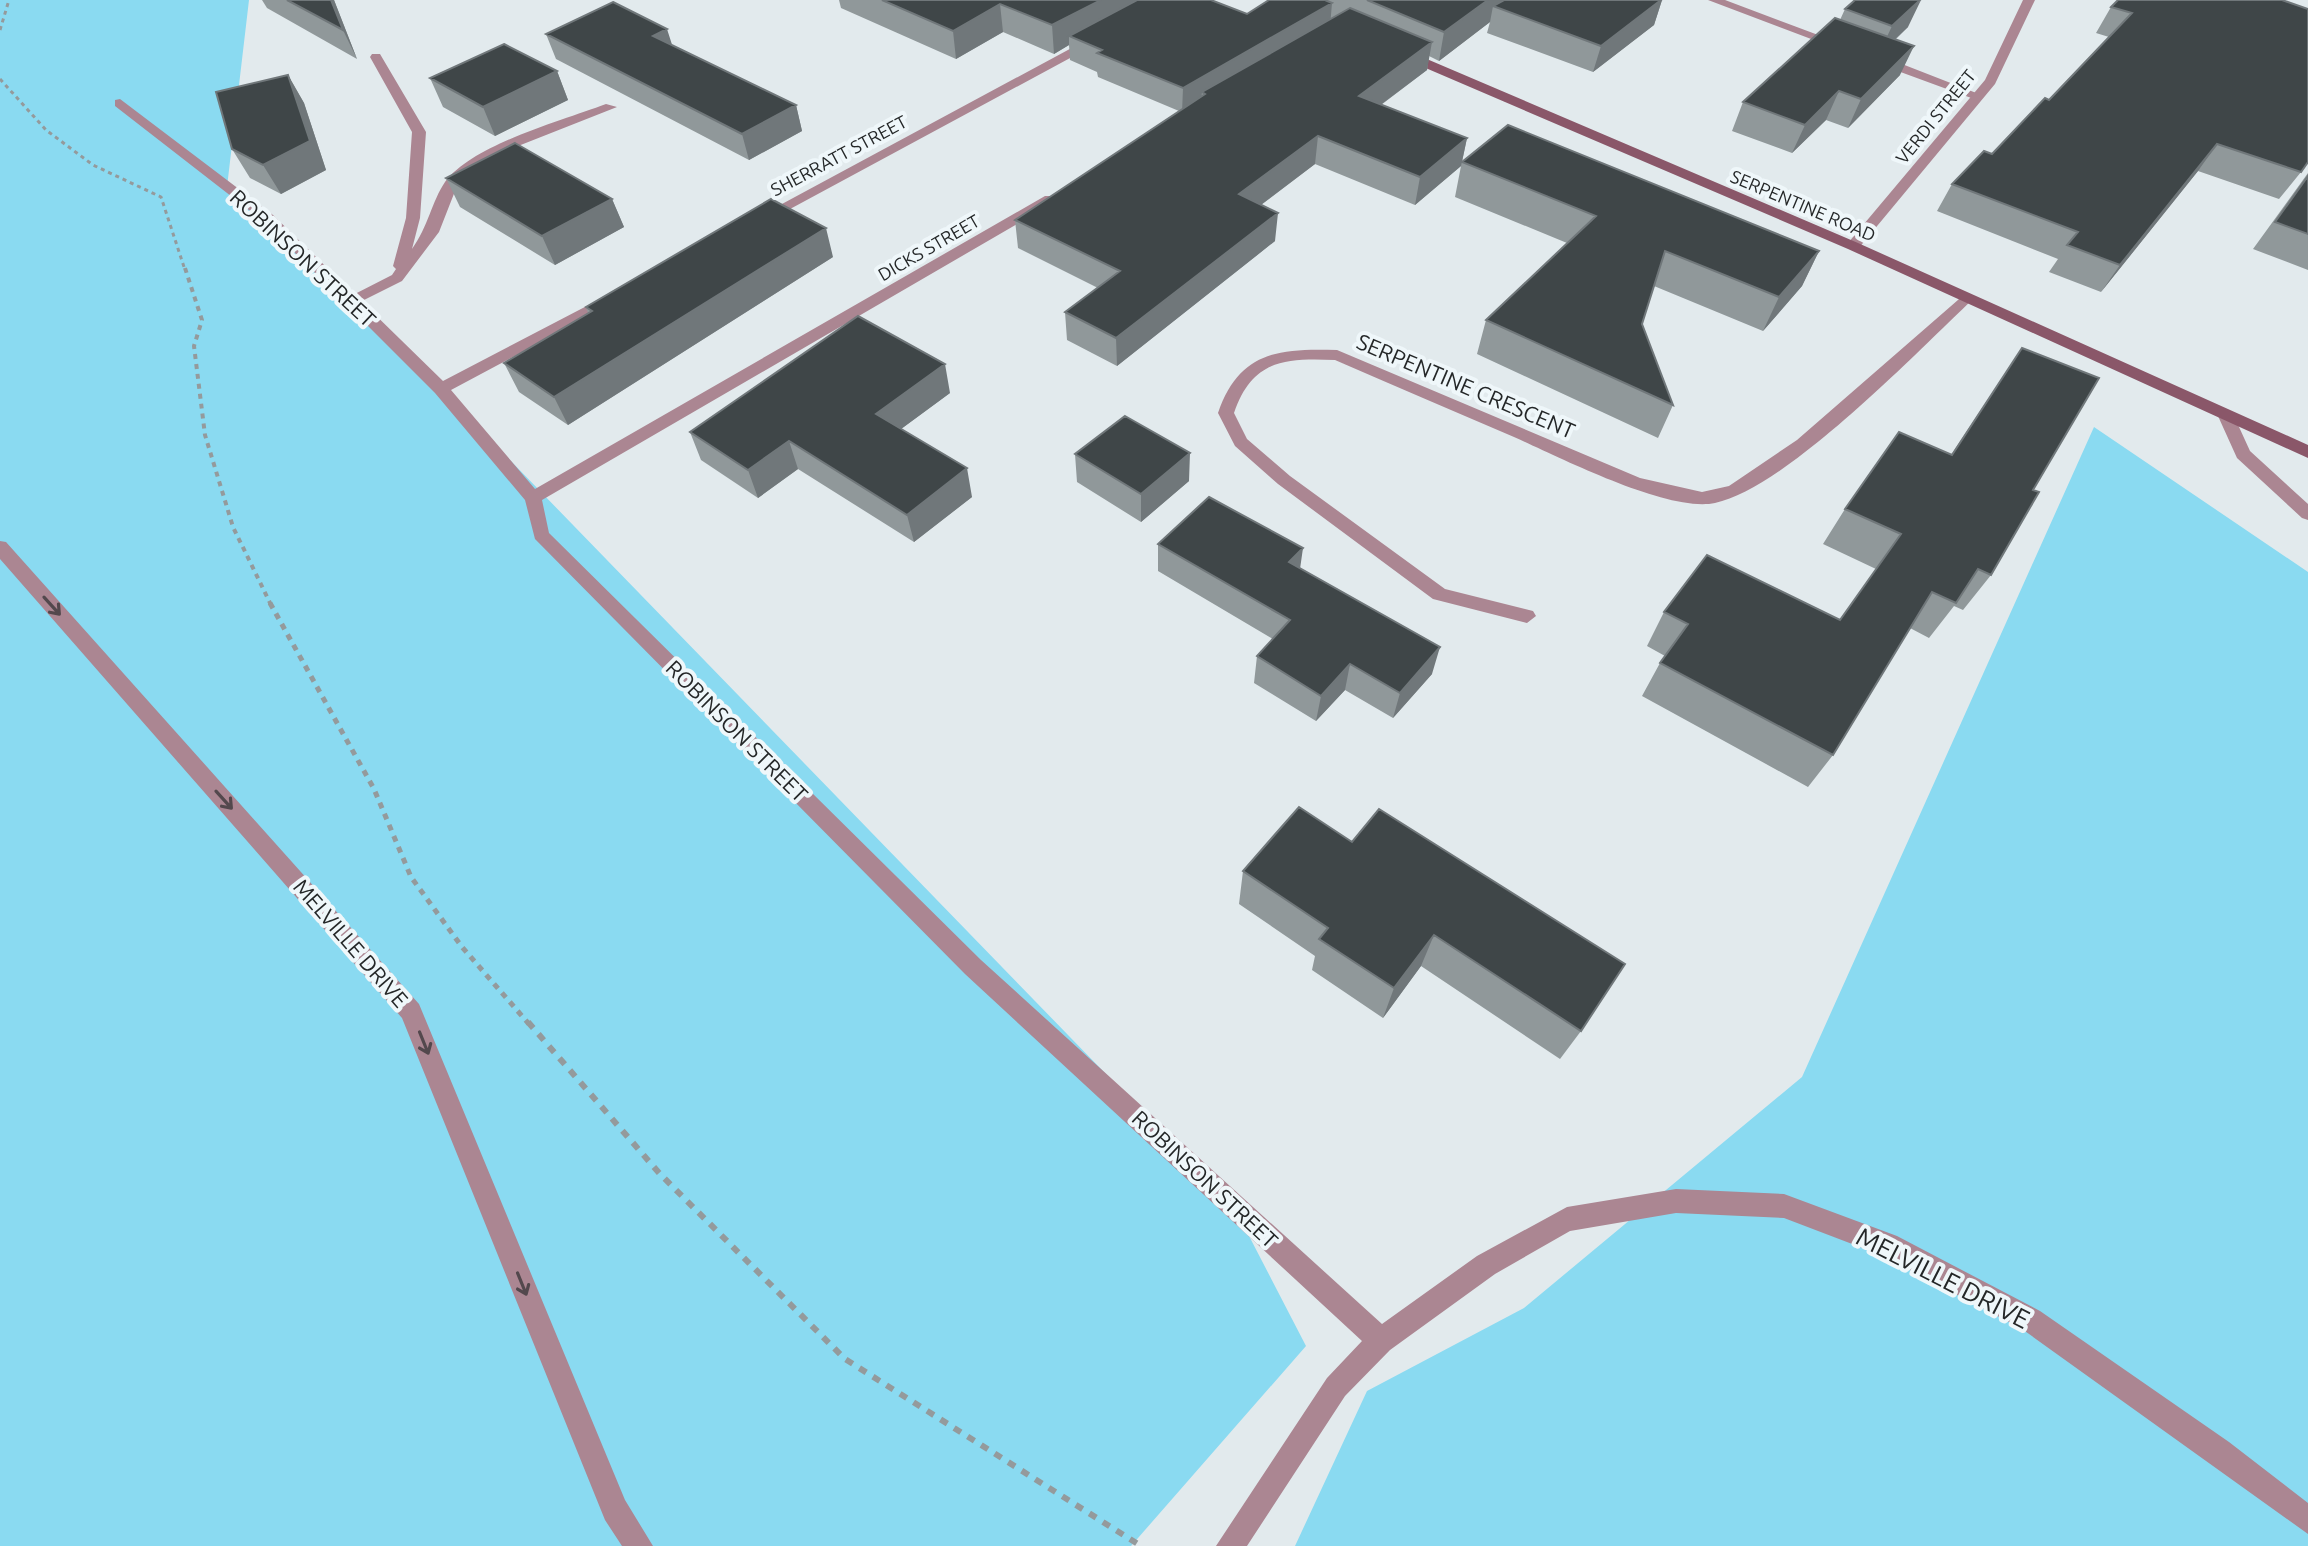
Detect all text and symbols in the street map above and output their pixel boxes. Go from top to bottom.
street label: VERDI STREET [1891,65,1979,167]
street label: SHERRATT STREET [767,111,910,199]
street label: SERPENTINE ROAD [1728,165,1879,245]
street label: ROBINSON STREET [225,184,381,331]
street label: DICKS STREET [874,210,983,284]
street label: SERPENTINE CRESCENT [1353,328,1579,443]
one-way arrow [42,595,60,615]
street label: ROBINSON STREET [661,655,813,807]
one-way arrow [215,790,233,810]
street label: MELVILLE DRIVE [289,874,414,1012]
one-way arrow [417,1030,432,1055]
street label: ROBINSON STREET [1127,1105,1283,1252]
street label: MELVILLE DRIVE [1852,1221,2035,1334]
one-way arrow [516,1271,530,1296]

